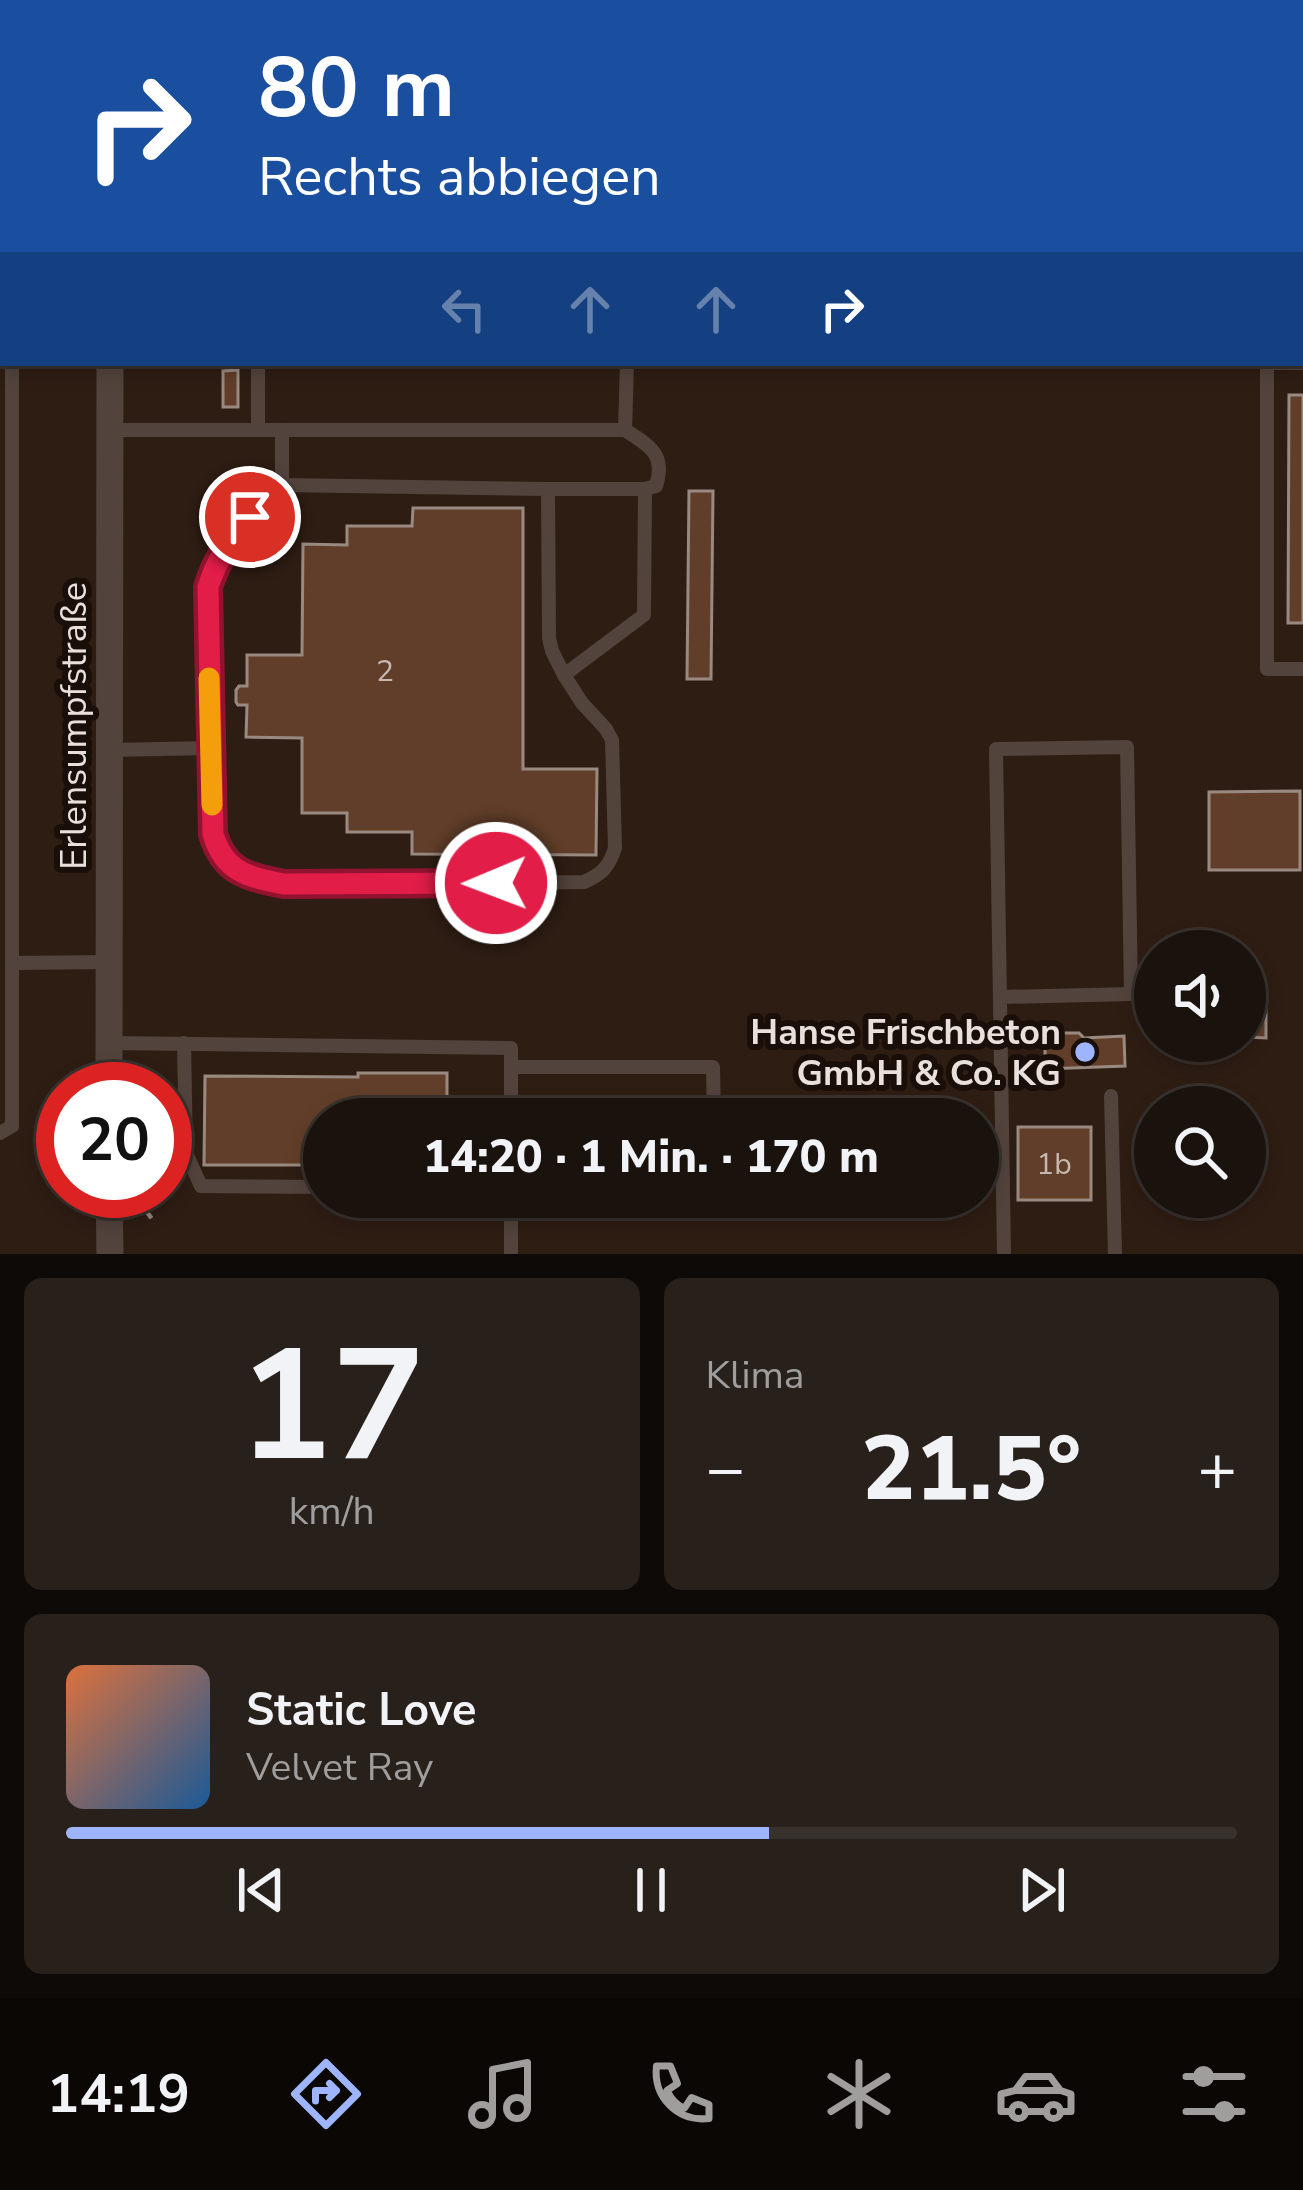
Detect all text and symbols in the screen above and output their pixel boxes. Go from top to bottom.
text: 80 m [258,31,455,146]
icon: right [60,48,216,204]
text: Rechts abbiegen [258,140,661,214]
icon: left [431,276,497,342]
icon: ahead [557,276,623,342]
icon: ahead [683,276,749,342]
icon: right [809,276,875,342]
pin [199,466,301,568]
icon: arrive [217,484,283,550]
street label: Erlensumpfstraße [50,582,99,870]
house number: 2 [376,651,394,692]
position arrow [433,820,559,946]
map controls [1134,930,1266,1218]
button: sound [1134,930,1266,1062]
place label: Hanse Frischbeton GmbH & Co. KG [750,1008,1061,1098]
marker: Hanse Frischbeton GmbH & Co. KG [1072,1039,1098,1065]
speed limit sign: 20 [36,1062,192,1218]
button: search [1134,1086,1266,1218]
text: 14:20 · 1 Min. · 170 m [423,1127,879,1188]
house number: 1b [1036,1144,1072,1185]
text: 17 [238,1300,425,1513]
text: Klima [706,1349,805,1402]
text: 21.5° [861,1408,1081,1531]
text: − [706,1424,745,1514]
text: + [1197,1424,1237,1514]
text: km/h [289,1485,375,1538]
text: Static Love [246,1680,476,1741]
text: Velvet Ray [246,1741,433,1794]
icon: previous [228,1857,294,1923]
icon: pause [618,1857,684,1923]
icon: next [1009,1857,1075,1923]
icon: directions [284,2052,368,2136]
icon: music [461,2052,545,2136]
icon: phone [639,2052,723,2136]
icon: climate [817,2052,901,2136]
icon: car [994,2052,1078,2136]
icon: filters [1172,2052,1256,2136]
text: 14:19 [47,2057,190,2131]

